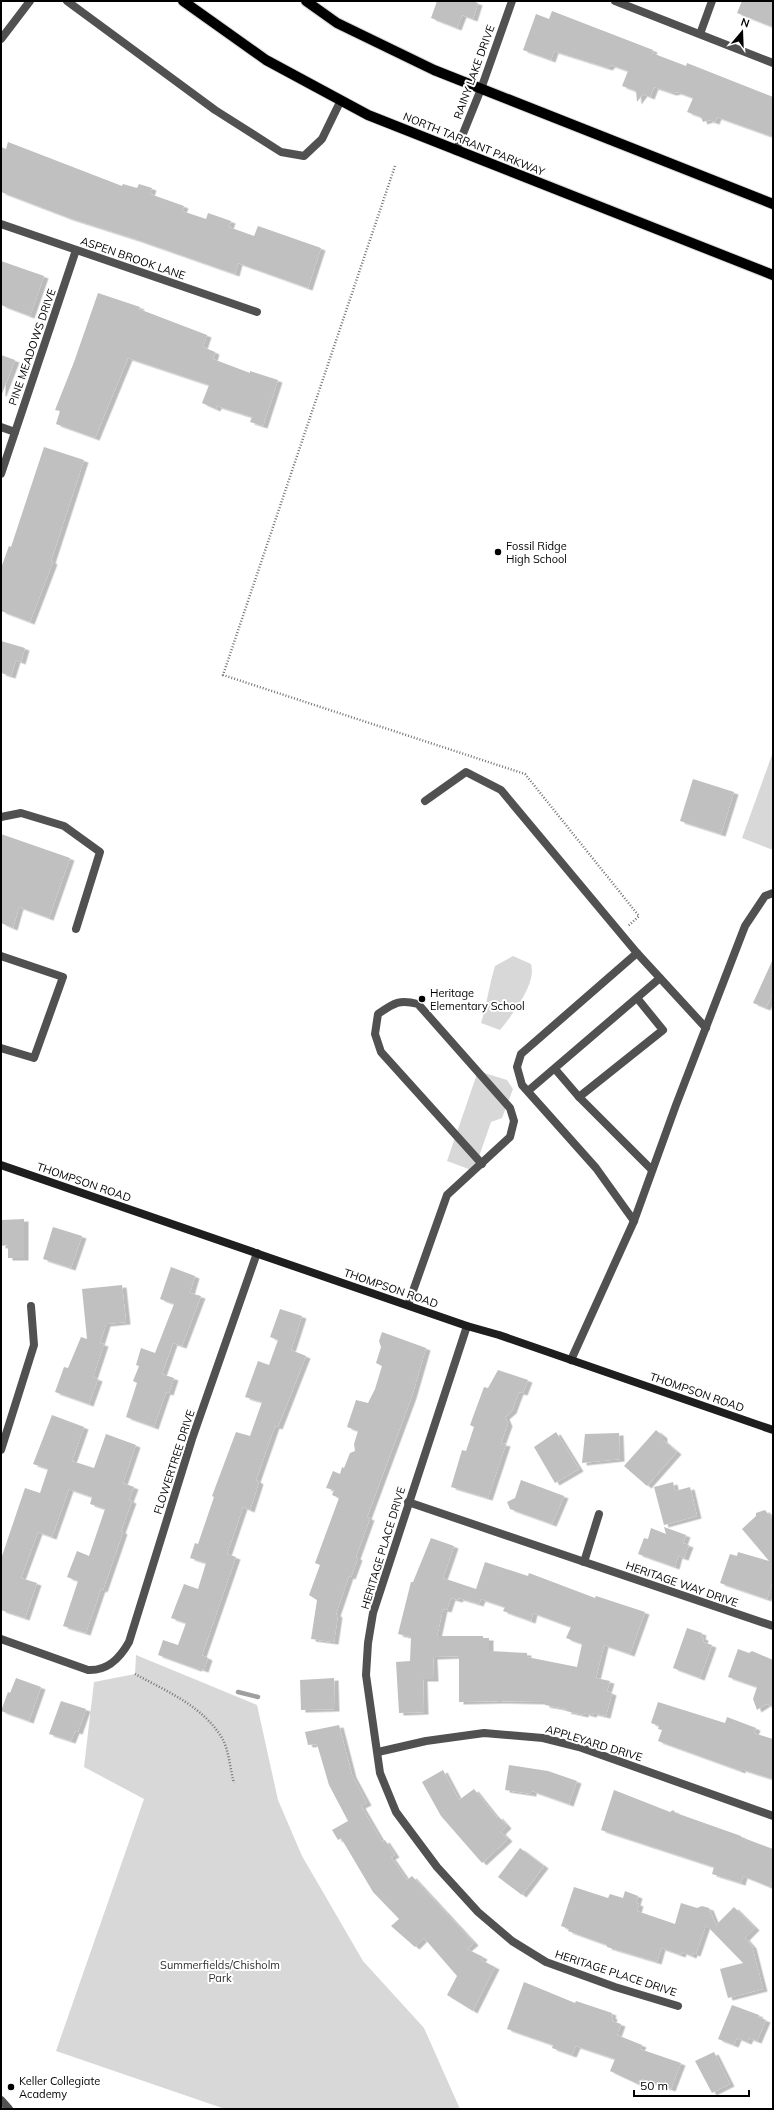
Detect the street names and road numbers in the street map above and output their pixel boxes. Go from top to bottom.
street label: RAINY LAKE DRIVE [450,23,498,121]
street label: NORTH TARRANT PARKWAY [401,109,547,179]
street label: ASPEN BROOK LANE [79,233,187,283]
street label: PINE MEADOWS DRIVE [5,287,59,407]
street label: THOMPSON ROAD [35,1159,133,1205]
street label: THOMPSON ROAD [342,1265,440,1311]
street label: THOMPSON ROAD [648,1369,746,1415]
street label: FLOWERTREE DRIVE [150,1408,198,1516]
street label: HERITAGE PLACE DRIVE [358,1485,408,1611]
street label: HERITAGE WAY DRIVE [624,1558,740,1610]
street label: APPLEYARD DRIVE [544,1722,644,1764]
street label: HERITAGE PLACE DRIVE [553,1947,679,1999]

